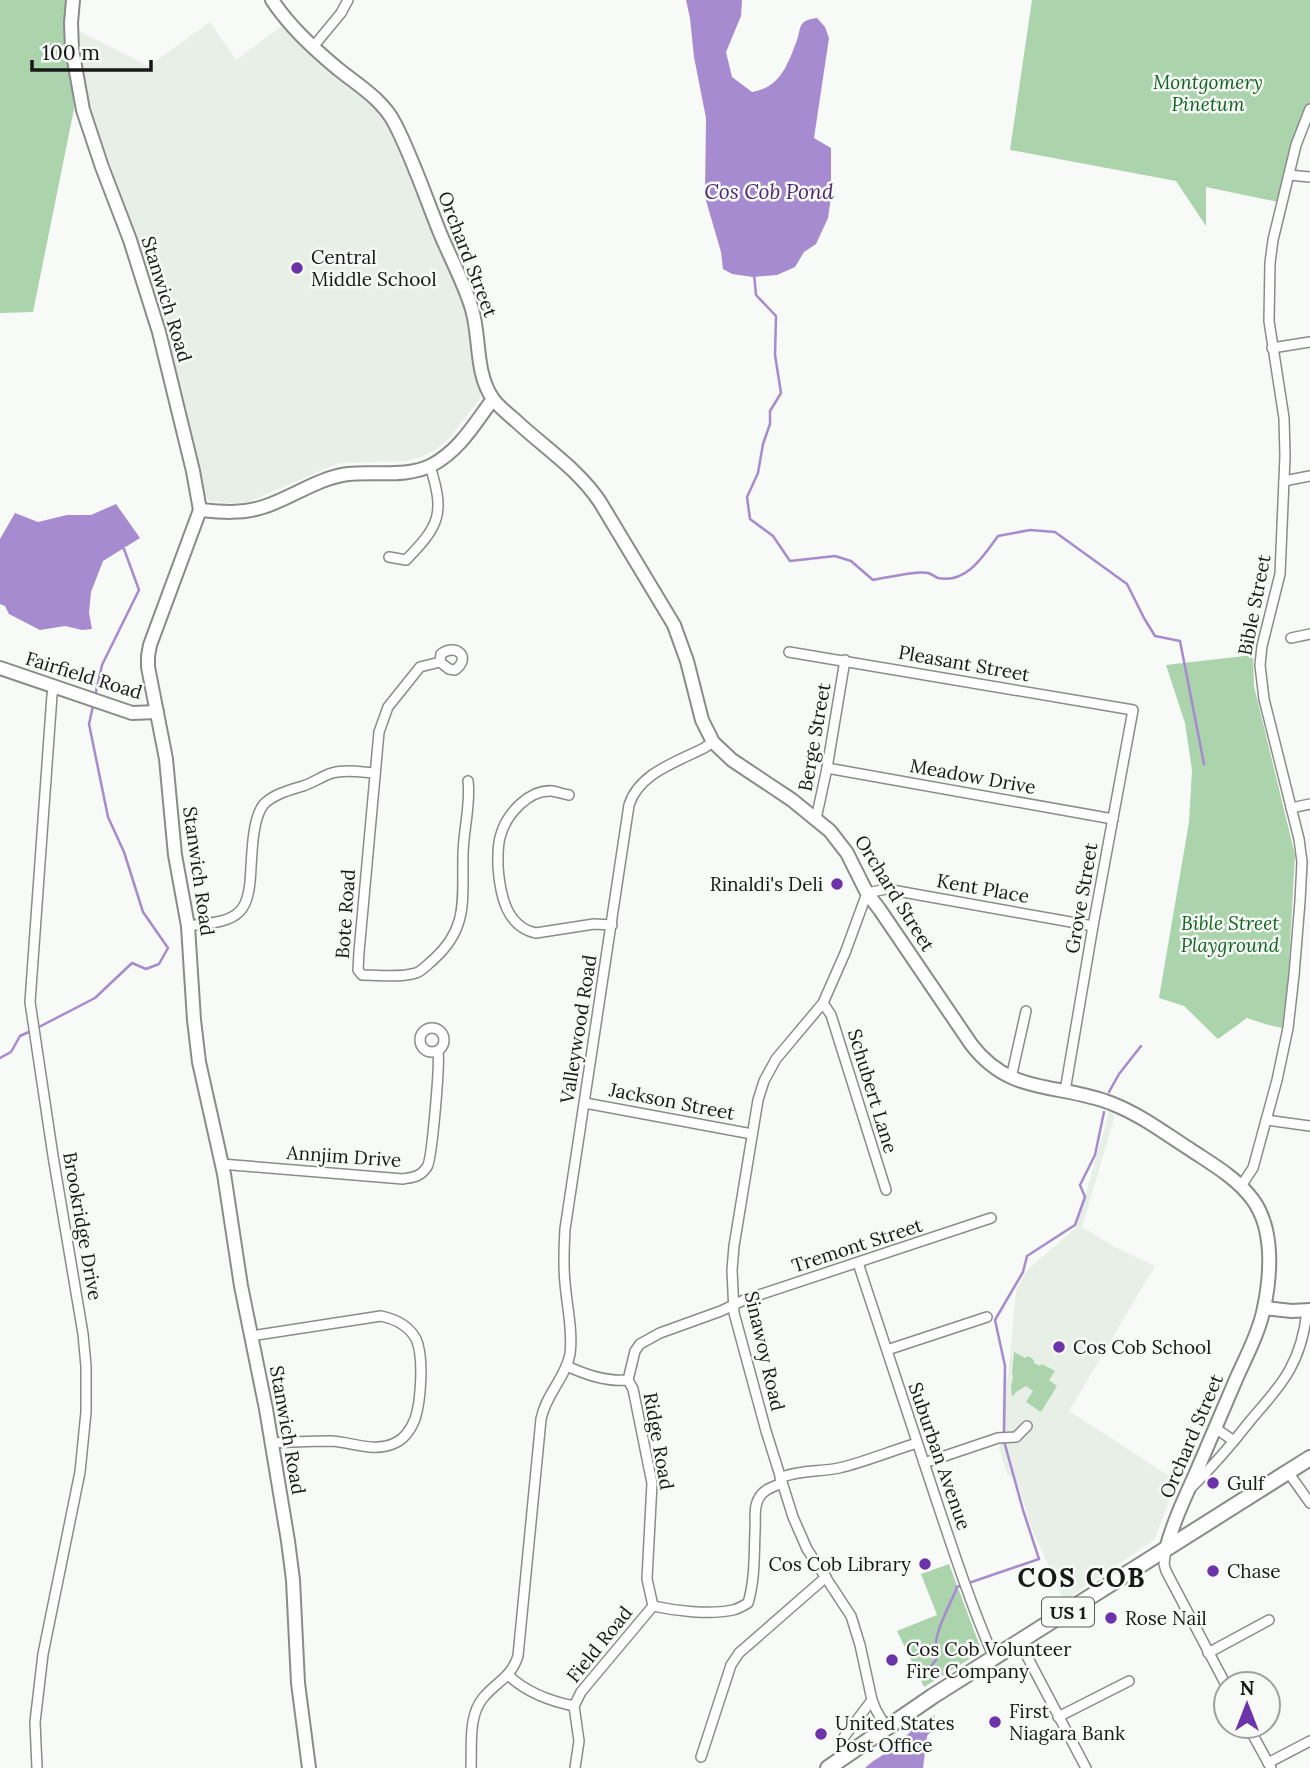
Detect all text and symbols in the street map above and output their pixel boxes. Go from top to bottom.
scale bar [32,28,150,72]
text: 100 m [42,39,100,66]
park label: Montgomery Pinetum [1153,70,1263,116]
water label: Cos Cob Pond [704,178,834,205]
street label: Orchard Street [433,188,503,321]
street label: Stanwich Road [136,233,198,365]
place label: Central Middle School [311,245,437,291]
marker: Central Middle School [289,260,305,276]
street label: Bible Street [1232,552,1276,658]
street label: Pleasant Street [897,640,1032,686]
street label: Fairfield Road [23,646,145,704]
street label: Berge Street [793,680,835,793]
street label: Meadow Drive [908,753,1038,799]
street label: Stanwich Road [178,805,220,937]
street label: Orchard Street [850,830,941,956]
street label: Grove Street [1059,840,1103,955]
street label: Bote Road [330,868,360,960]
street label: Kent Place [935,868,1031,908]
place label: Rinaldi's Deli [710,872,823,896]
marker: Rinaldi's Deli [829,876,845,892]
park label: Bible Street Playground [1181,911,1280,957]
street label: Valleywood Road [554,953,602,1106]
street label: Schubert Lane [843,1026,903,1156]
street label: Jackson Street [606,1077,737,1125]
street label: Annjim Drive [285,1140,402,1172]
street label: Brookridge Drive [58,1150,108,1302]
street label: Tremont Street [789,1212,926,1277]
street label: Sinawoy Road [740,1289,790,1413]
place label: Cos Cob School [1073,1335,1211,1359]
marker: Cos Cob School [1051,1339,1067,1355]
street label: Stanwich Road [265,1364,311,1496]
street label: Orchard Street [1154,1370,1228,1502]
street label: Suburban Avenue [904,1379,976,1533]
street label: Ridge Road [639,1390,679,1492]
place label: Gulf [1227,1471,1266,1495]
marker: Gulf [1205,1475,1221,1491]
place label: Cos Cob Library [768,1552,911,1576]
marker: Cos Cob Library [917,1556,933,1572]
place label: Chase [1227,1559,1281,1583]
district label: COS COB [1017,1561,1147,1594]
marker: Chase [1205,1563,1221,1579]
road number: US 1 [1042,1597,1094,1626]
street label: Field Road [561,1601,637,1687]
place label: Rose Nail [1125,1606,1207,1630]
marker: Rose Nail [1103,1610,1119,1626]
place label: Cos Cob Volunteer Fire Company [906,1637,1072,1683]
marker: Cos Cob Volunteer Fire Company [884,1652,900,1668]
north arrow [1212,1670,1282,1740]
text: N [1240,1676,1255,1700]
place label: First Niagara Bank [1009,1699,1126,1745]
place label: United States Post Office [835,1711,955,1757]
marker: First Niagara Bank [987,1714,1003,1730]
marker: United States Post Office [813,1726,829,1742]

